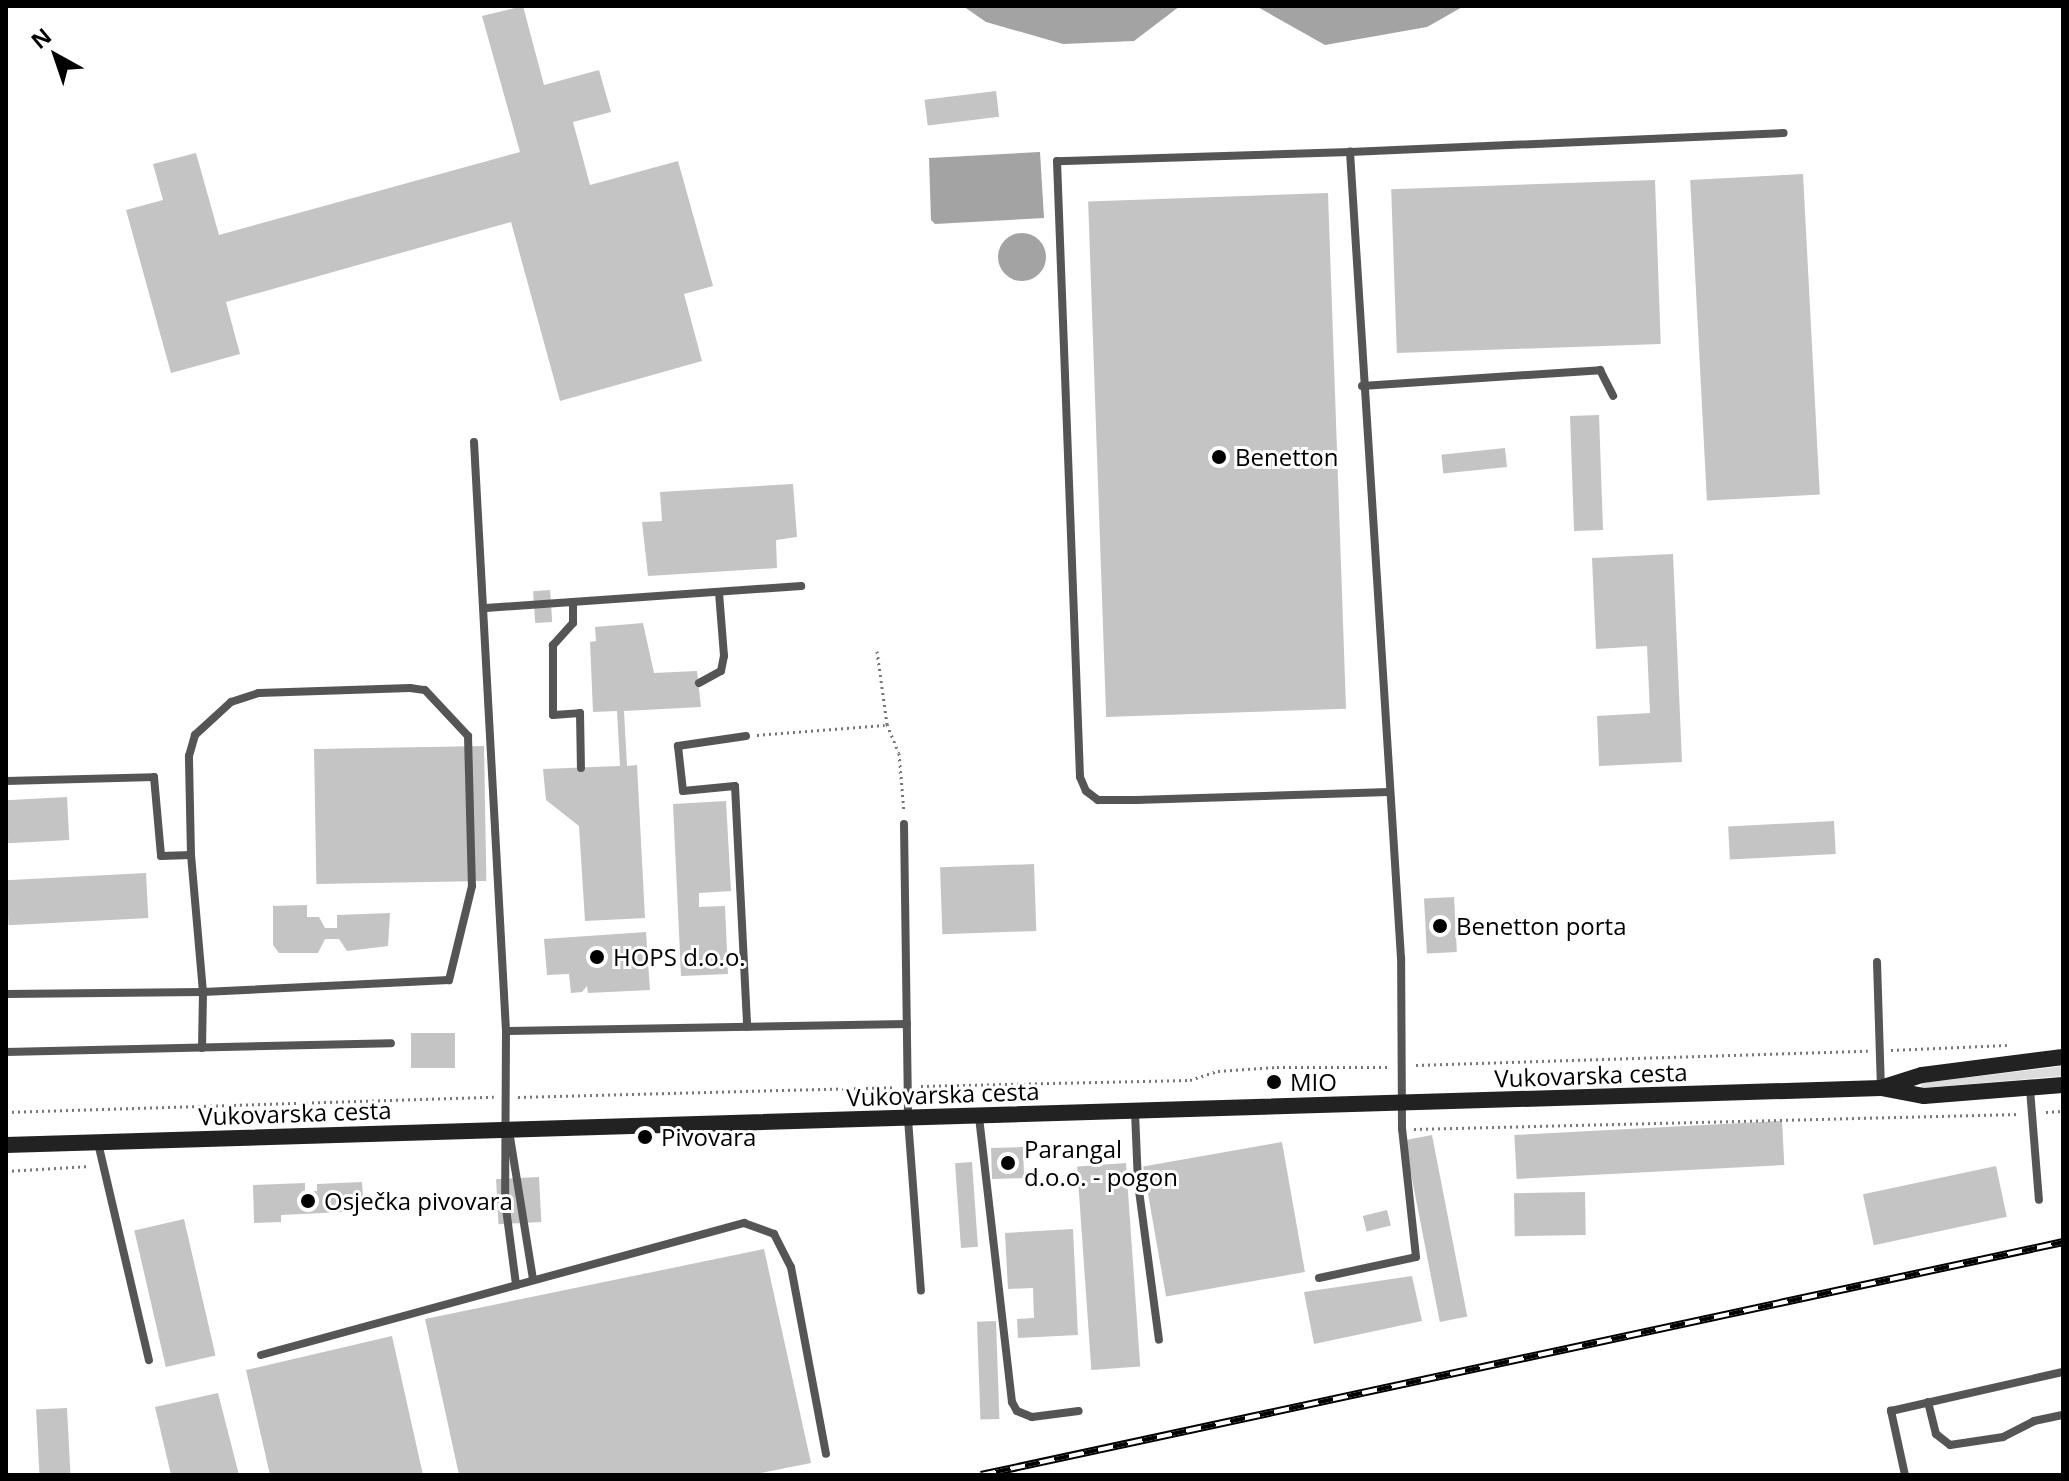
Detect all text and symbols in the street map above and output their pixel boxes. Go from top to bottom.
north arrow [16,16,96,96]
text: N [24,20,57,55]
place label: Benetton [1235,443,1338,471]
marker: Benetton [1210,448,1228,466]
place label: Benetton porta [1456,912,1626,940]
marker: Benetton porta [1431,917,1449,935]
place label: HOPS d.o.o. [613,943,746,971]
marker: HOPS d.o.o. [588,948,606,966]
street label: Vukovarska cesta [1494,1057,1688,1093]
place label: MIO [1290,1068,1337,1096]
marker: MIO [1265,1073,1283,1091]
street label: Vukovarska cesta [846,1076,1040,1112]
street label: Vukovarska cesta [198,1095,392,1131]
place label: Pivovara [661,1123,756,1151]
marker: Pivovara [636,1128,654,1146]
place label: Parangal d.o.o. - pogon [1024,1135,1178,1191]
marker: Parangal d.o.o. - pogon [999,1154,1017,1172]
place label: Osječka pivovara [324,1187,513,1215]
marker: Osječka pivovara [299,1192,317,1210]

